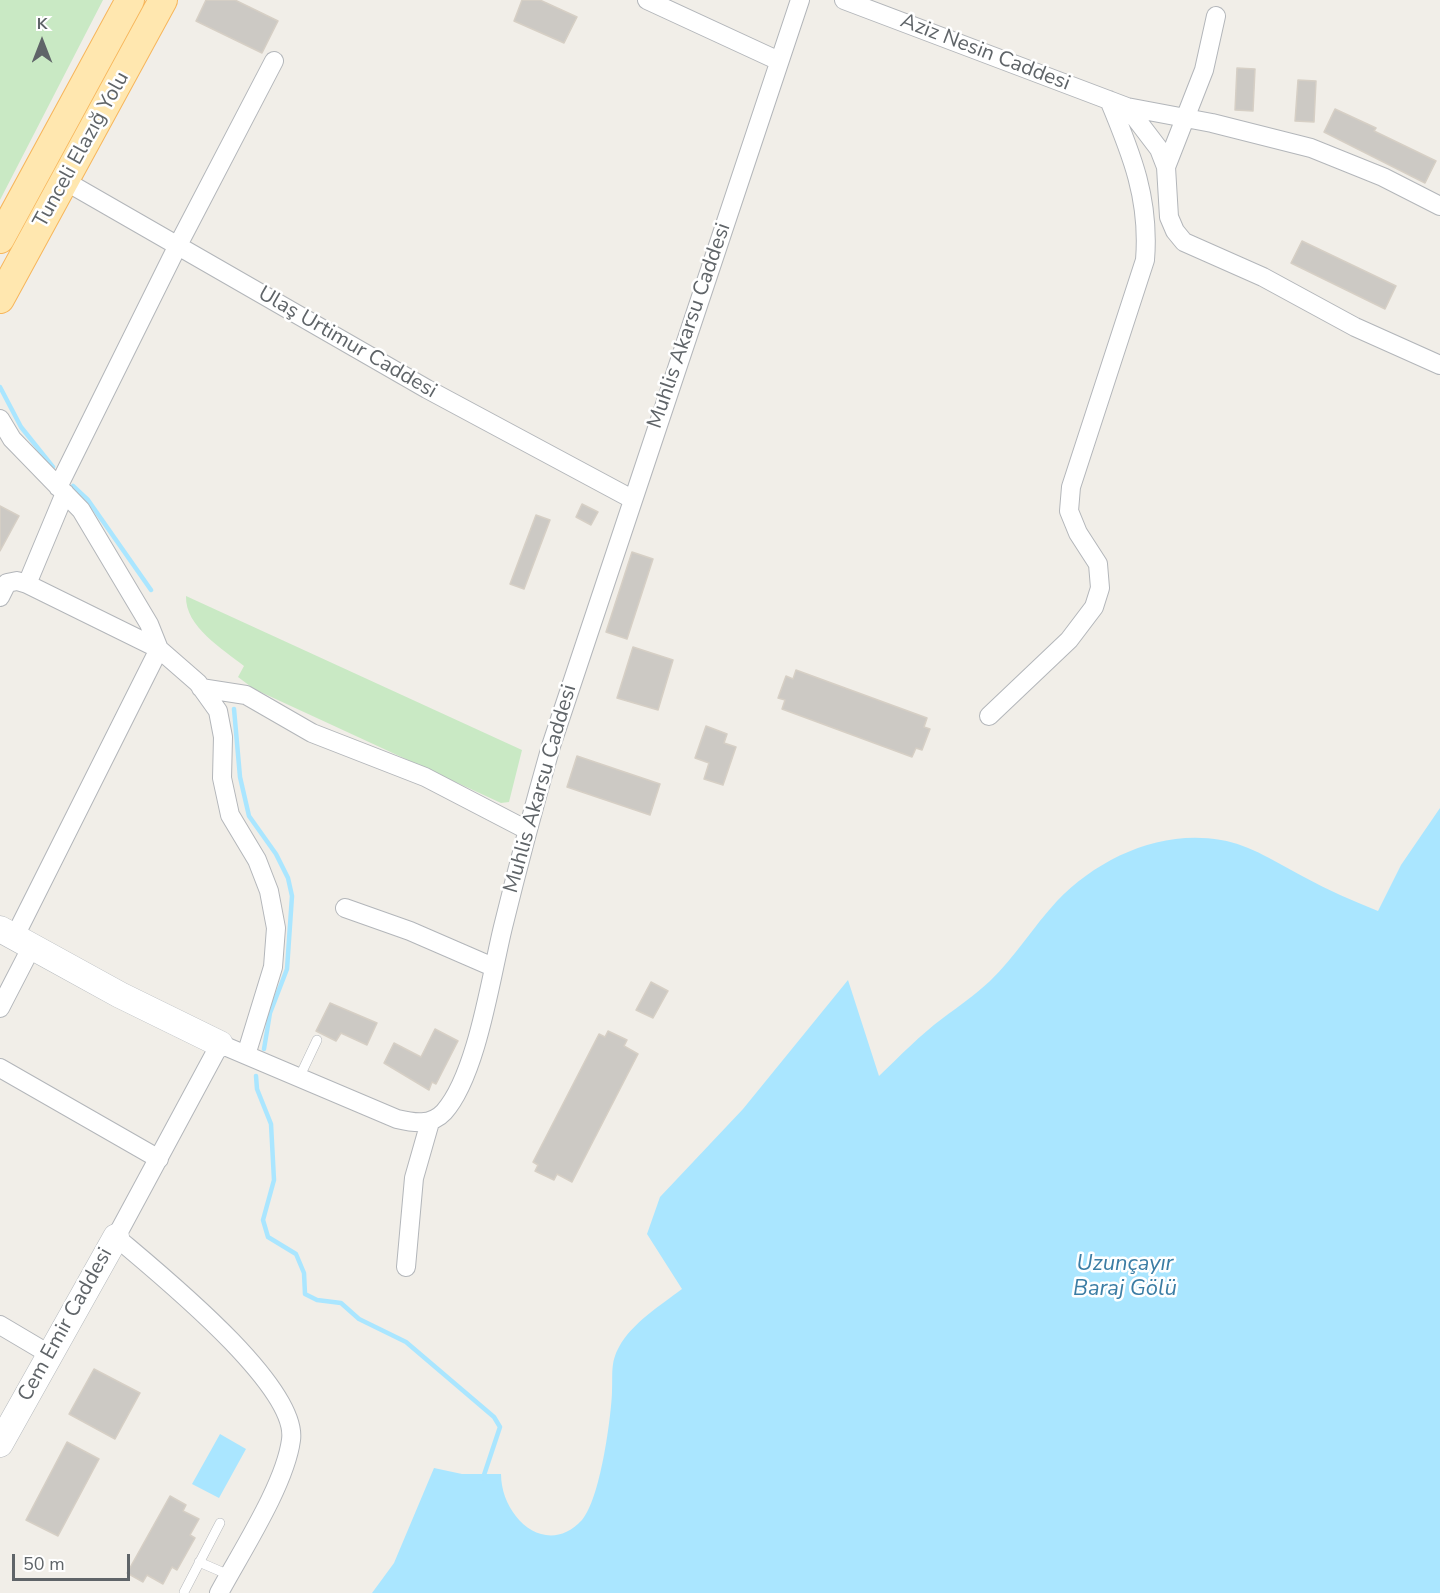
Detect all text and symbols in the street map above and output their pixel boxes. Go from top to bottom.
street label: Aziz Nesin Caddesi [897,9,1073,97]
north arrow [12,12,72,72]
text: K [37,13,47,35]
street label: Tunceli Elazığ Yolu [29,68,135,232]
street label: Muhlis Akarsu Caddesi [643,220,737,432]
street label: Ulaş Urtimur Caddesi [253,282,441,404]
street label: Muhlis Akarsu Caddesi [499,682,583,896]
street label: Cem Emir Caddesi [13,1244,119,1406]
water label: Uzunçayır Baraj Gölü [1073,1252,1177,1304]
scale bar [15,1542,134,1580]
text: 50 m [23,1552,65,1576]

